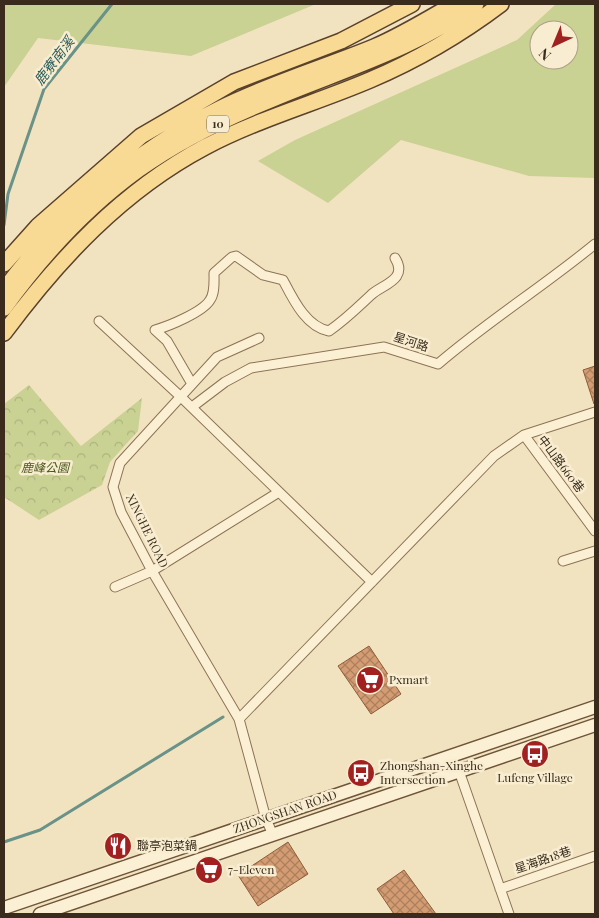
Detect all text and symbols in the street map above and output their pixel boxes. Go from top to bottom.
north arrow [529,20,579,70]
water label: 鹿寮南溪 [29,31,79,89]
text: N [534,44,555,65]
road number: 10 [207,116,229,132]
street label: 星河路 [392,328,431,354]
street label: 中山路660巷 [535,432,589,495]
park label: 鹿峰公園 [21,459,71,475]
street label: XINGHE ROAD [123,491,173,570]
supermarket icon: Pxmart [355,665,385,695]
place label: Pxmart [389,671,429,687]
bus stop icon: Lufeng Village [520,739,550,769]
place label: Zhongshan-Xinghe Intersection [380,757,483,787]
bus stop icon: Zhongshan-Xinghe Intersection [346,758,376,788]
place label: Lufeng Village [497,769,573,785]
street label: ZHONGSHAN ROAD [231,786,339,836]
restaurant icon: 聯亭泡菜鍋 [103,831,133,861]
place label: 聯亭泡菜鍋 [137,837,197,853]
street label: 星海路18巷 [512,842,573,876]
supermarket icon: 7-Eleven [194,855,224,885]
place label: 7-Eleven [228,861,274,877]

